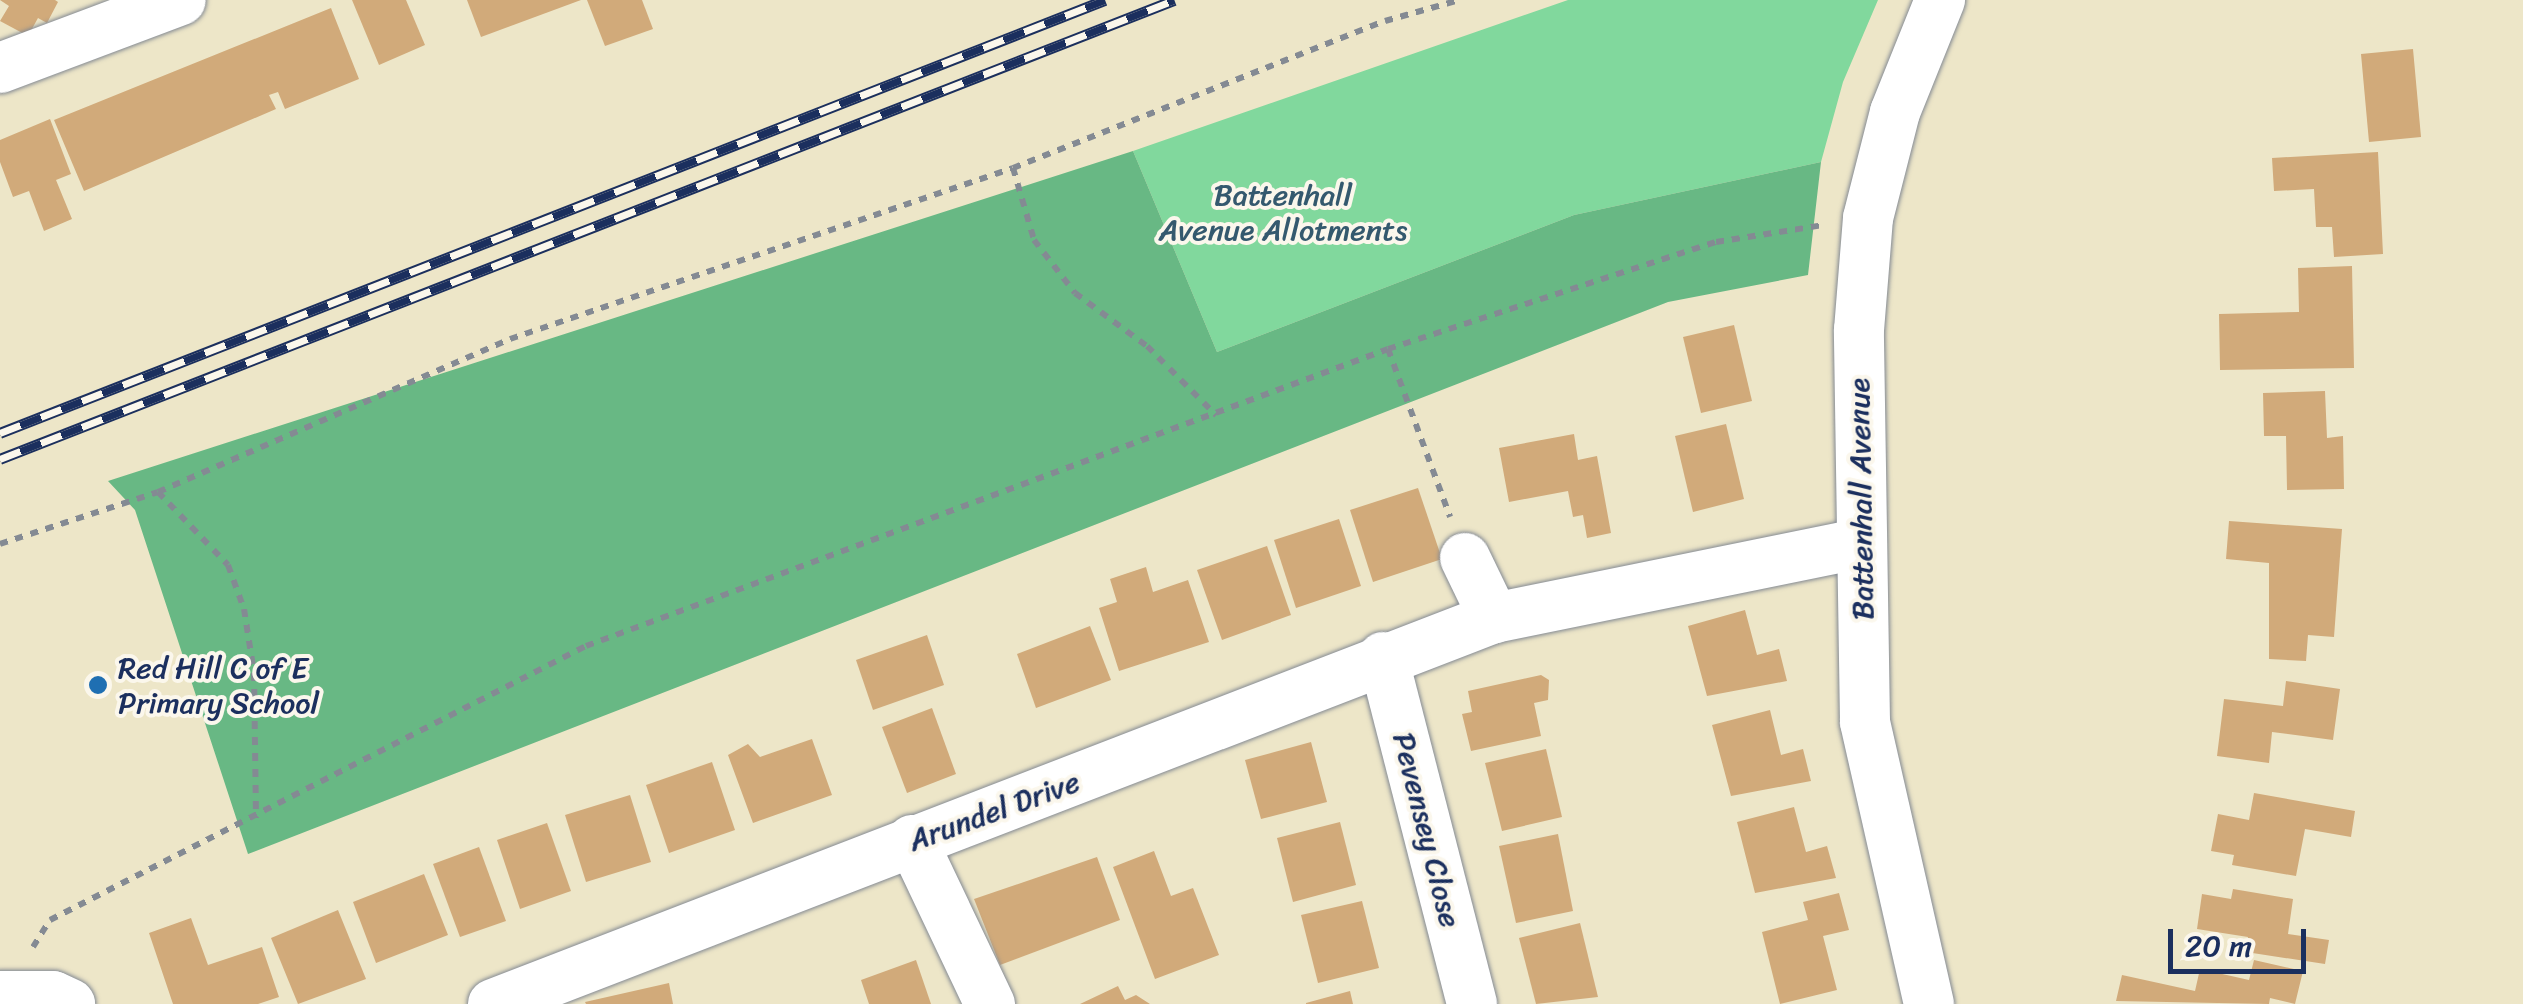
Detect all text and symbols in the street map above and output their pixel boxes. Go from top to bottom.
park label: Battenhall Avenue Allotments [1159,177,1407,248]
street label: Battenhall Avenue [1841,378,1881,620]
place label: Red Hill C of E Primary School [118,650,319,720]
marker: Red Hill C of E Primary School [87,674,109,696]
street label: Pevensey Close [1385,728,1469,932]
street label: Arundel Drive [903,763,1085,859]
scale bar [2173,909,2310,971]
text: 20 m [2185,919,2252,973]

